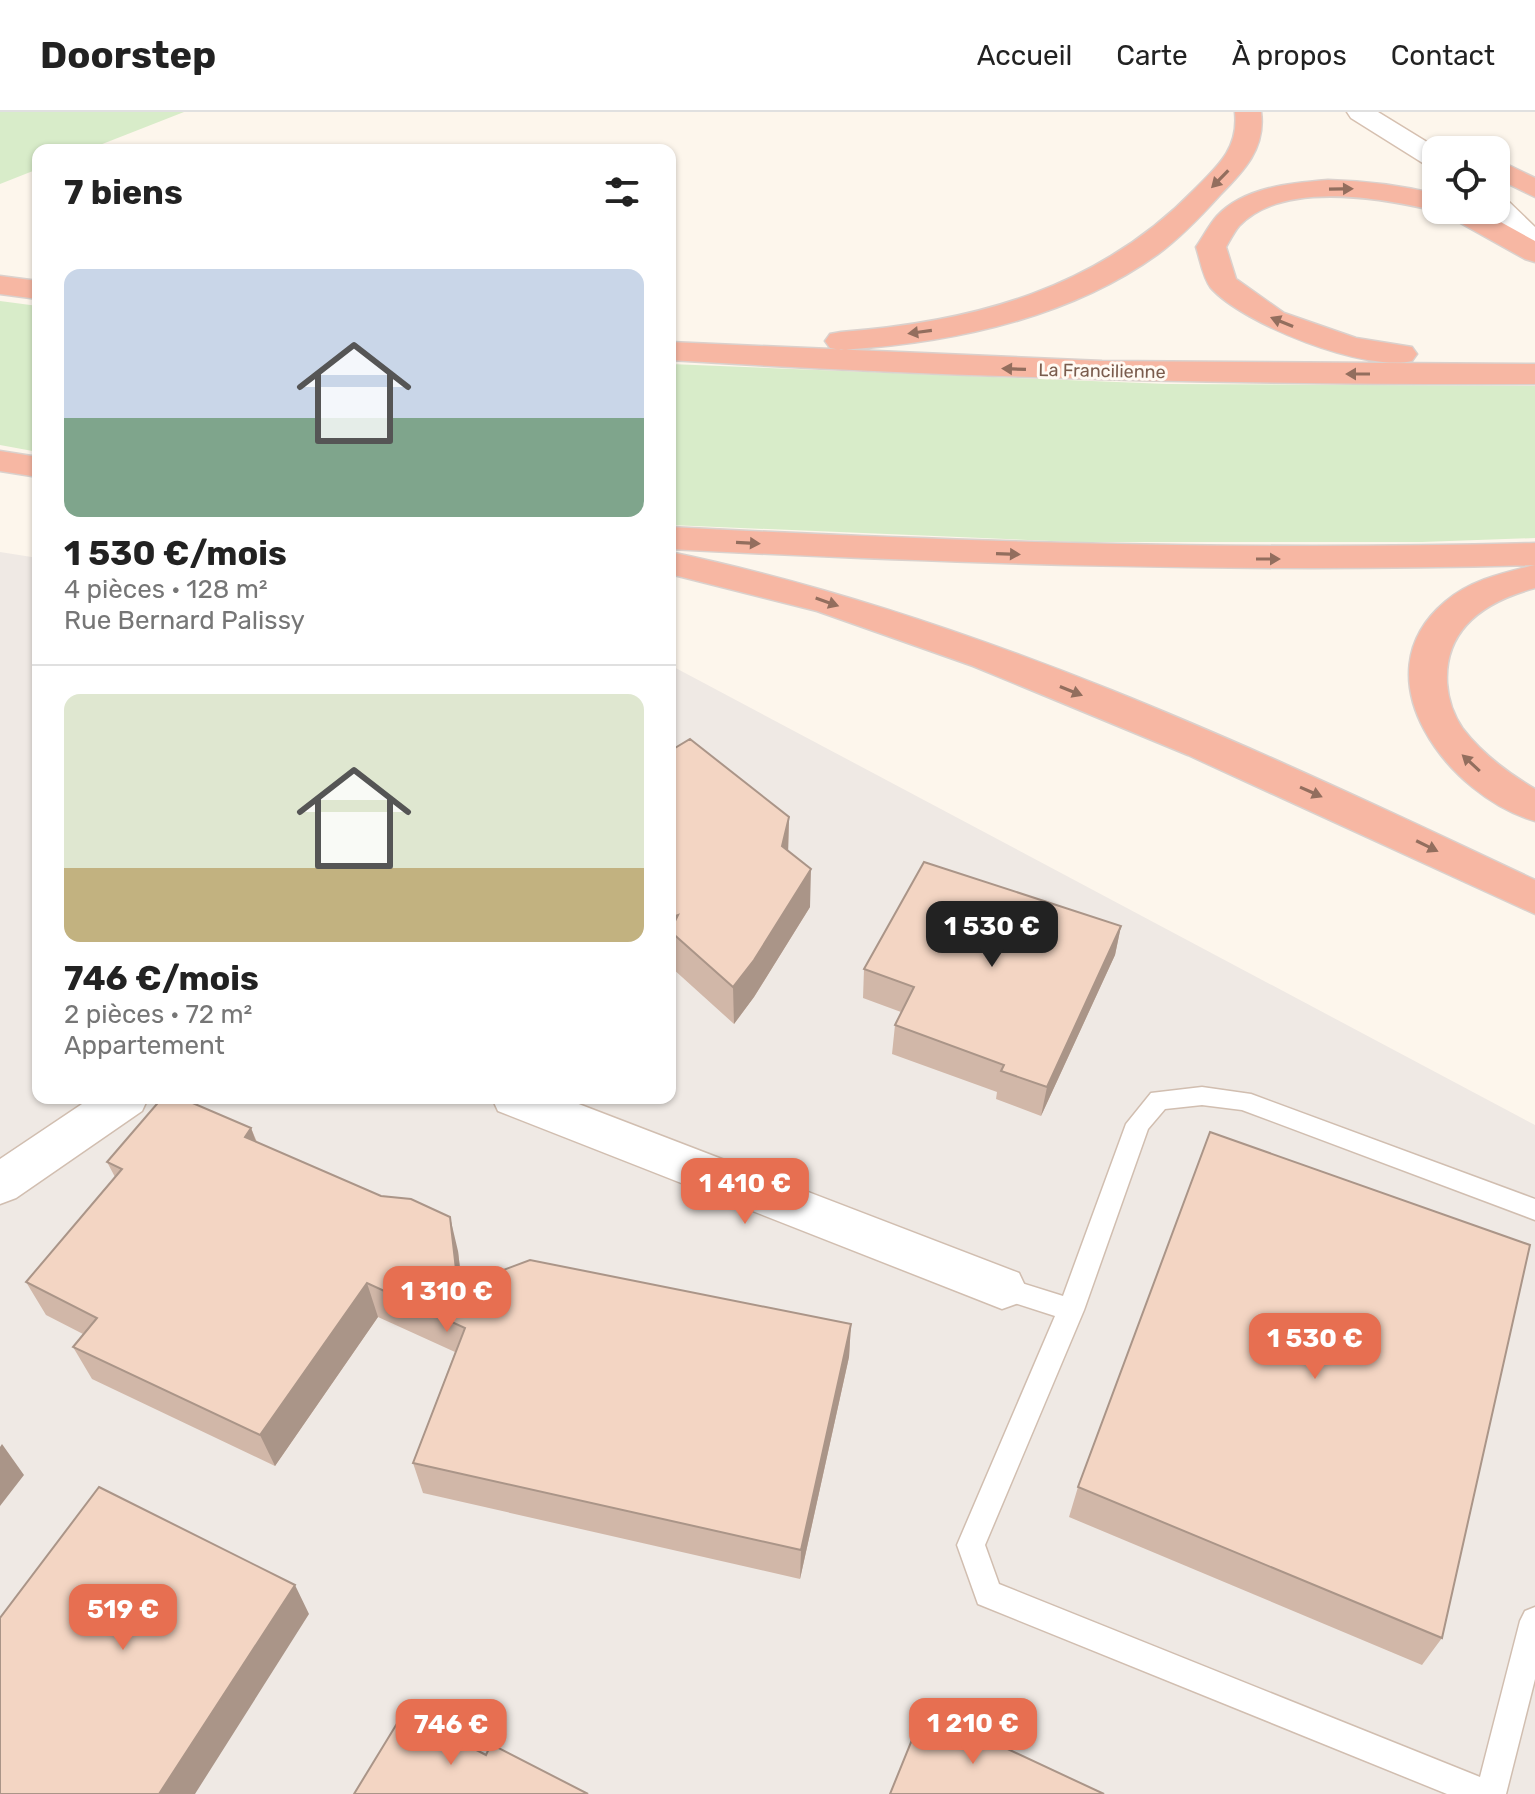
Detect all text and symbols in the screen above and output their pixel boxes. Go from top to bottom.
text: Doorstep [40,32,216,78]
text: Accueil [977,39,1072,72]
text: Carte [1116,39,1188,72]
text: À propos [1232,39,1347,72]
text: Contact [1391,39,1495,72]
map controls [1422,136,1510,224]
button: locate [1422,136,1510,224]
one-way arrow [1212,169,1230,188]
icon: filters [600,170,644,214]
text: 7 biens [64,172,183,213]
one-way arrow [1329,183,1354,196]
one-way arrow [1270,315,1294,328]
icon: home [282,321,426,465]
one-way arrow [908,326,933,339]
street label: La Francilienne [1038,359,1166,383]
one-way arrow [1001,362,1026,375]
one-way arrow [1345,368,1370,380]
text: 1 530 €/mois [64,533,287,574]
one-way arrow [736,536,761,549]
one-way arrow [996,548,1021,561]
one-way arrow [1256,553,1281,565]
text: 4 pièces · 128 m² [64,574,268,605]
one-way arrow [815,597,839,609]
text: Rue Bernard Palissy [64,605,305,636]
one-way arrow [1059,685,1083,698]
icon: home [282,746,426,890]
one-way arrow [1462,754,1481,772]
one-way arrow [1299,785,1323,799]
one-way arrow [1415,839,1438,853]
pin: 1 530 € [918,901,1066,969]
text: 1 530 € [944,911,1040,942]
text: 746 €/mois [64,958,259,999]
text: 2 pièces · 72 m² [64,999,252,1030]
text: Appartement [64,1030,225,1061]
pin: 1 410 € [671,1158,819,1226]
text: 1 410 € [699,1168,791,1199]
pin: 1 310 € [373,1266,521,1334]
text: 1 310 € [401,1276,493,1307]
pin: 1 530 € [1241,1313,1389,1381]
text: 1 530 € [1267,1323,1363,1354]
pin: 519 € [67,1584,179,1652]
text: 519 € [87,1594,159,1625]
pin: 1 210 € [899,1698,1047,1766]
pin: 746 € [395,1699,507,1767]
text: 1 210 € [927,1708,1019,1739]
text: 746 € [414,1709,488,1740]

